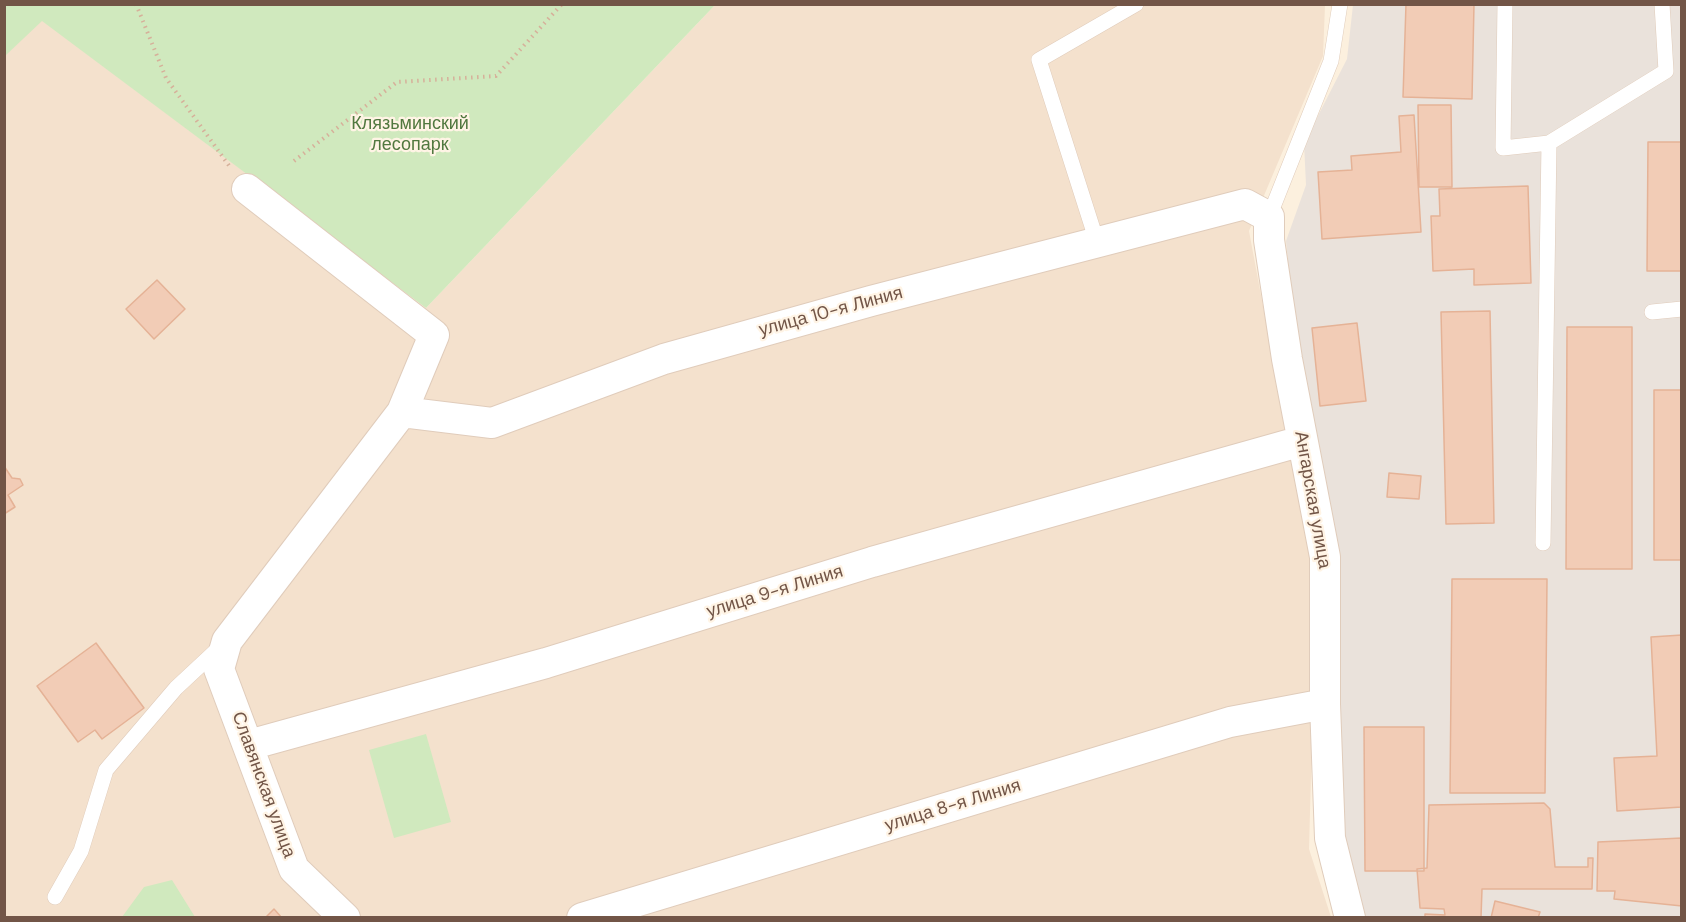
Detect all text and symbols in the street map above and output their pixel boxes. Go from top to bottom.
park label: Клязьминский лесопарк [351,113,469,156]
street label: улица 10-я Линия [757,282,905,342]
street label: Ангарская улица [1289,429,1335,571]
street label: улица 9-я Линия [704,561,846,623]
street label: Славянская улица [227,709,299,861]
street label: улица 8-я Линия [882,775,1024,837]

